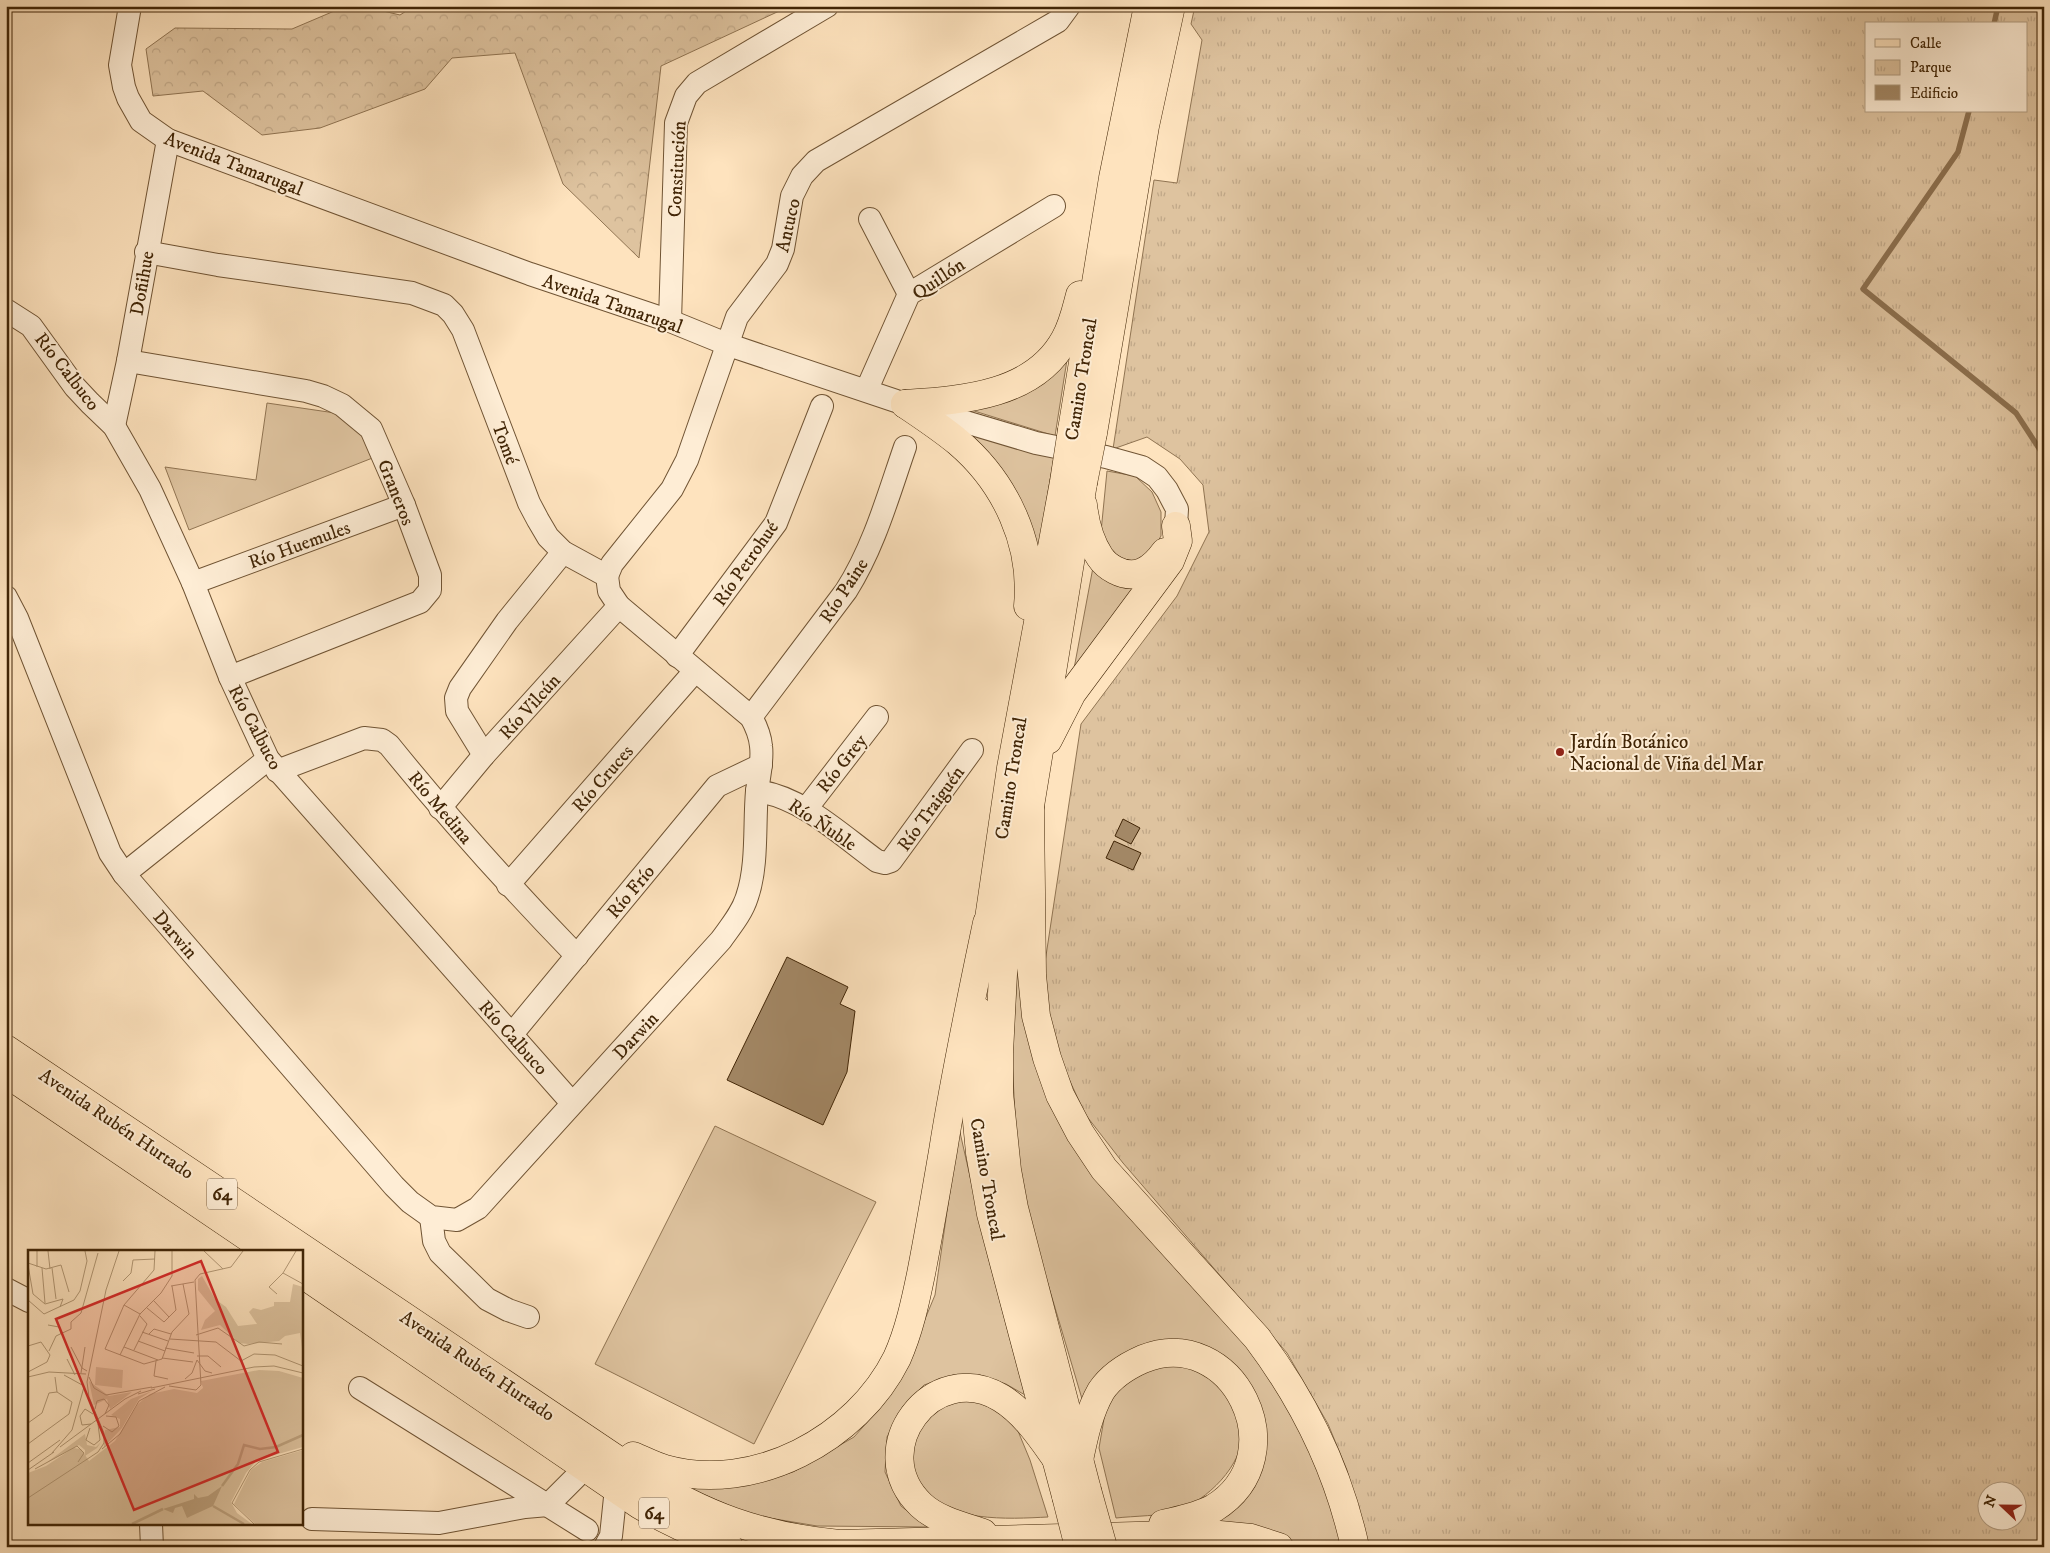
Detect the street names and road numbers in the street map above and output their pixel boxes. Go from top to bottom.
street label: Constitución [663,120,692,218]
street label: Avenida Tamarugal [161,127,306,202]
street label: Antuco [771,196,806,255]
street label: Doñihue [125,249,159,317]
street label: Quillón [908,253,970,305]
street label: Avenida Tamarugal [539,270,686,339]
street label: Camino Troncal [1060,316,1103,442]
street label: Río Calbuco [29,328,104,416]
street label: Tomé [486,419,523,468]
street label: Graneros [372,456,419,529]
street label: Río Huemules [245,516,354,574]
street label: Río Petrohué [709,517,784,611]
street label: Río Paine [815,554,874,628]
street label: Río Vilcún [495,669,566,745]
street label: Río Calbuco [223,681,287,774]
street label: Camino Troncal [990,715,1033,841]
street label: Río Grey [812,729,873,798]
street label: Río Cruces [568,740,639,817]
street label: Río Traiguén [893,762,970,856]
street label: Río Medina [403,767,477,849]
street label: Río Ñuble [784,792,862,857]
street label: Río Frío [602,861,660,923]
street label: Darwin [148,906,202,964]
street label: Río Calbuco [473,996,552,1080]
street label: Darwin [608,1007,664,1065]
street label: Avenida Rubén Hurtado [34,1064,198,1185]
street label: Camino Troncal [964,1116,1009,1242]
road number: 64 [207,1178,237,1210]
street label: Avenida Rubén Hurtado [395,1306,559,1427]
road number: 64 [639,1498,669,1529]

